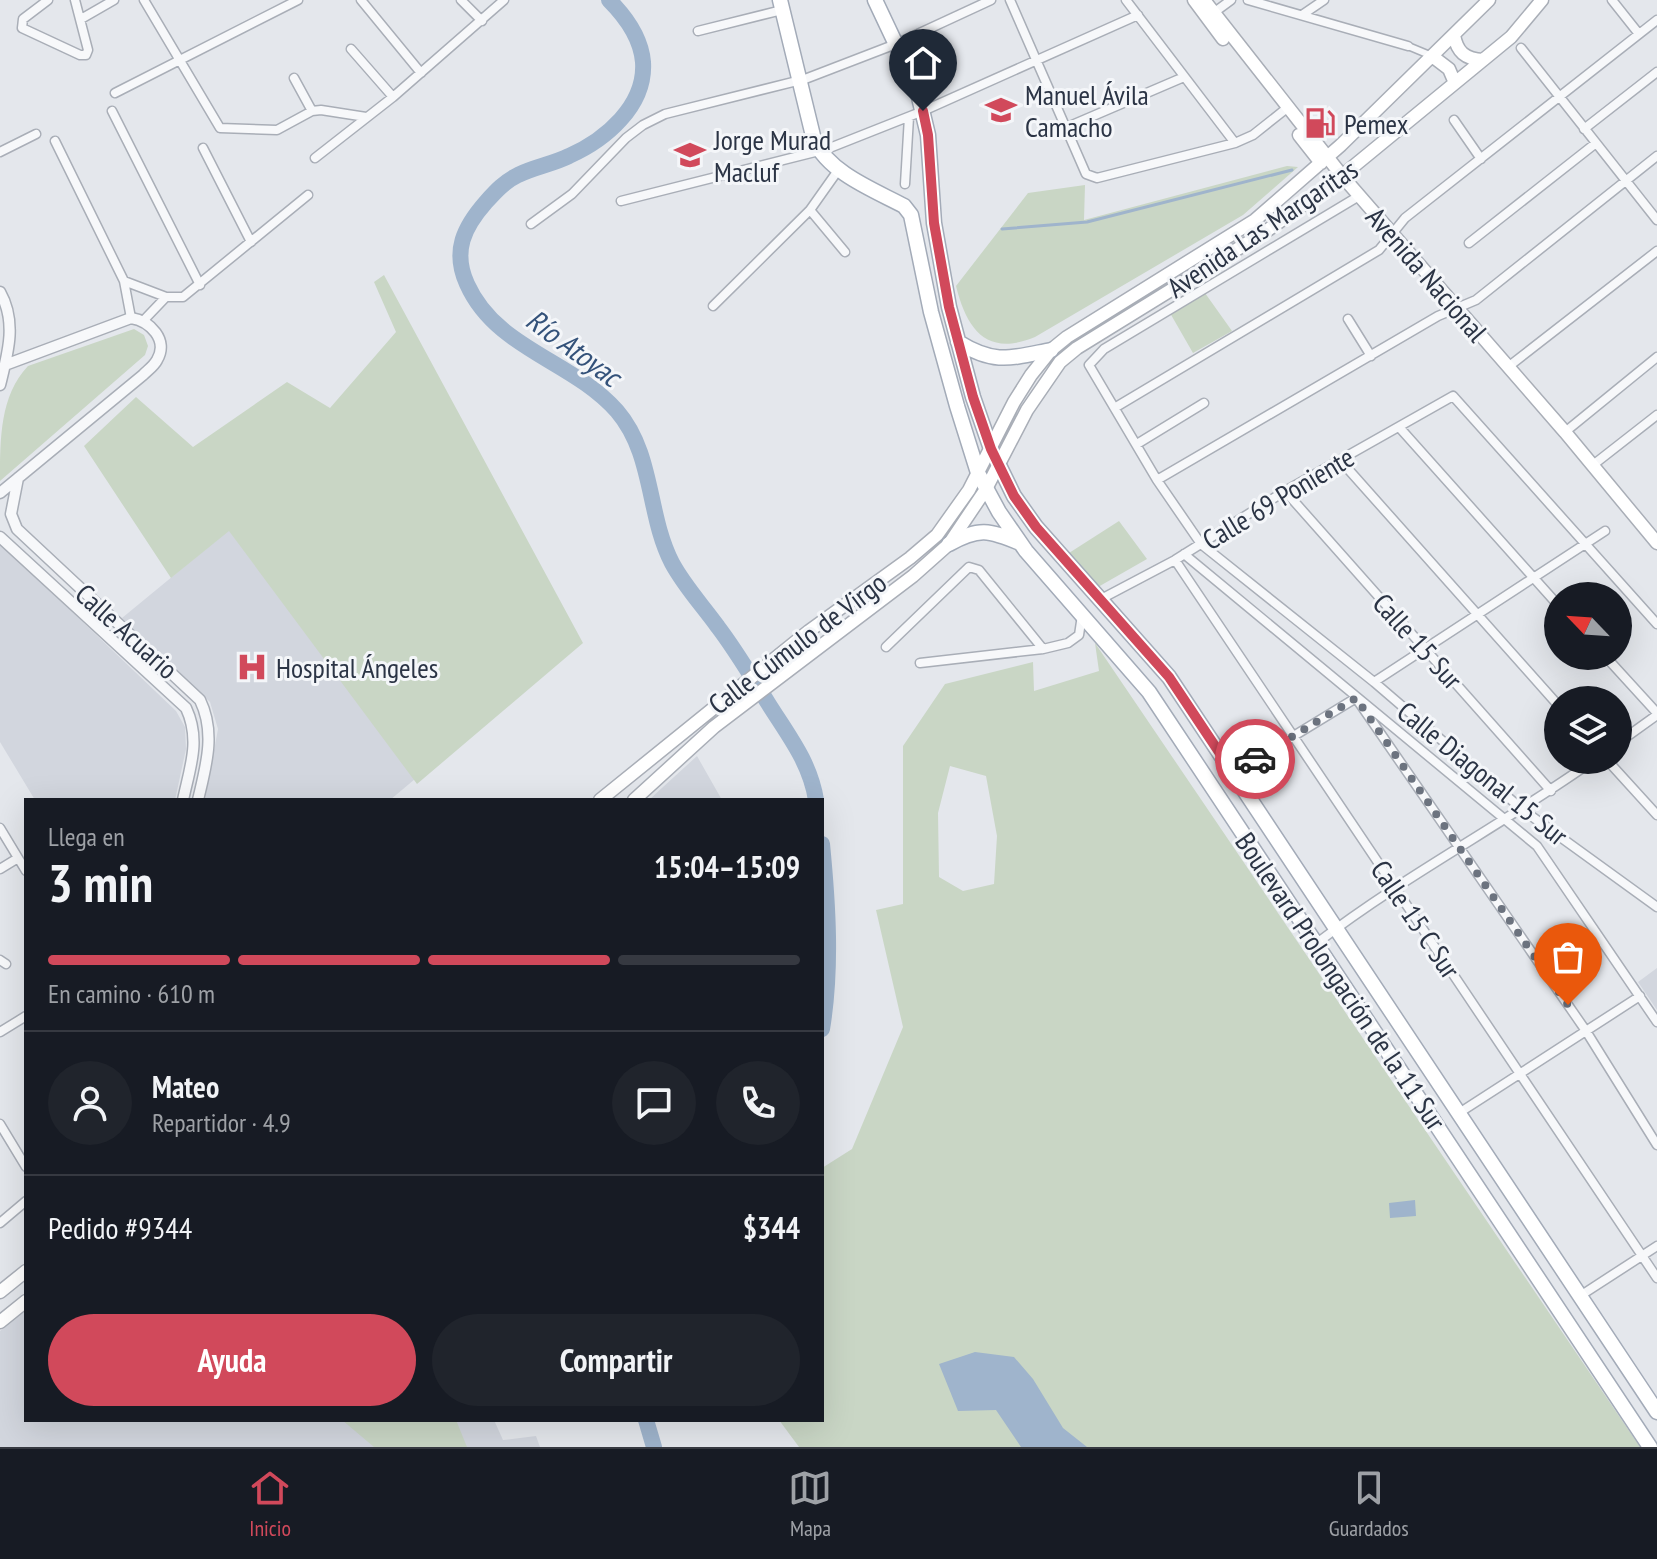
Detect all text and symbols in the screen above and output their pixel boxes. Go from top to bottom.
pin [889,29,957,111]
icon: home [901,41,945,85]
place label: Manuel Ávila Camacho [1025,76,1149,145]
school or university icon: Manuel Ávila Camacho [984,93,1018,127]
place label: Pemex [1344,105,1408,142]
fuel station icon: Pemex [1303,106,1337,140]
place label: Jorge Murad Macluf [713,121,831,190]
school or university icon: Jorge Murad Macluf [673,138,707,172]
street label: Avenida Las Margaritas [1159,150,1365,306]
street label: Avenida Nacional [1358,199,1496,349]
water label: Río Atoyac [519,300,632,396]
street label: Calle 69 Poniente [1195,438,1361,558]
street label: Calle Cúmulo de Virgo [700,564,894,722]
street label: Calle Acuario [68,575,186,687]
north arrow [1544,582,1632,670]
map controls [1544,582,1632,774]
street label: Calle 15 Sur [1365,585,1471,697]
place label: Hospital Ángeles [276,649,438,686]
hospital icon: Hospital Ángeles [235,650,269,684]
button: layers [1544,686,1632,774]
street label: Calle Diagonal 15 Sur [1390,693,1576,853]
courier [1215,719,1295,799]
icon: car [1233,737,1277,781]
text: Llega en [48,820,125,853]
street label: Boulevard Prolongación de la 11 Sur [1227,825,1455,1137]
text: 15:04–15:09 [654,847,800,886]
text: 3 min [48,849,153,916]
street label: Calle 15 C Sur [1363,853,1469,986]
pin [1534,923,1602,1005]
icon: bag [1546,935,1590,979]
text: En camino · 610 m [48,977,215,1010]
button: person [48,1061,132,1145]
button: chat [612,1061,696,1145]
button: phone [716,1061,800,1145]
text: Mateo [152,1067,219,1106]
text: Repartidor · 4.9 [152,1106,291,1139]
text: Pedido #9344 [48,1208,192,1247]
text: $344 [743,1208,800,1247]
button: Ayuda [48,1314,416,1406]
button: Compartir [432,1314,800,1406]
tab: Inicio [248,1466,292,1542]
tab: Mapa [788,1466,832,1542]
tab: Guardados [1329,1466,1409,1542]

